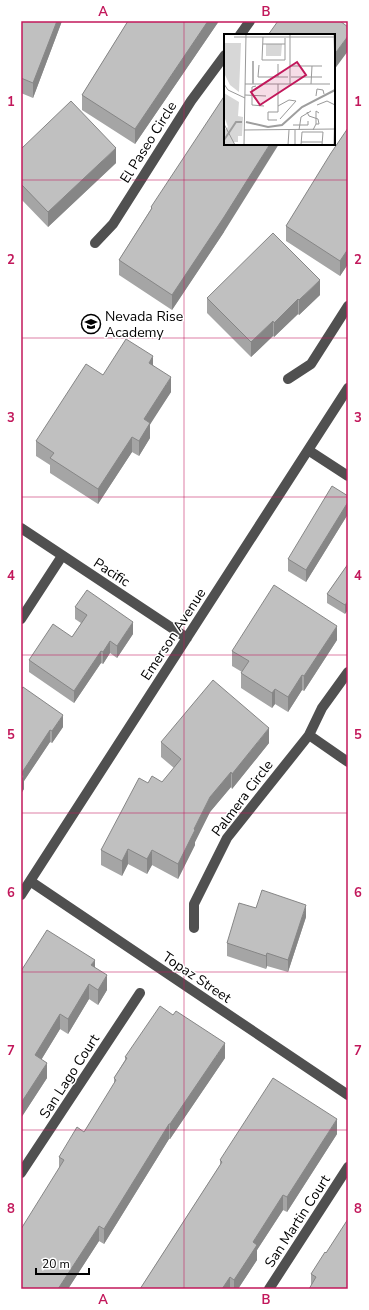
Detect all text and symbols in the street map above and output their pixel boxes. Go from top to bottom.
text: A [98,3,108,21]
text: B [262,3,271,21]
inset map [224,34,335,145]
text: 1 [7,93,15,111]
text: 1 [354,93,362,111]
street label: El Paseo Circle [116,98,181,187]
text: 2 [7,251,15,269]
text: 2 [354,251,362,269]
place label: Nevada Rise Academy [105,307,183,342]
school or university icon: Nevada Rise Academy [80,313,102,335]
text: 3 [7,409,15,427]
text: 3 [354,409,362,427]
street label: Pacific [90,554,134,592]
text: 4 [7,567,15,585]
text: 4 [354,567,362,585]
street label: Emerson Avenue [137,585,210,684]
text: 5 [7,726,15,744]
text: 5 [354,726,362,744]
street label: Palmera Circle [207,756,277,840]
text: 6 [7,884,15,902]
text: 6 [354,884,362,902]
street label: Topaz Street [159,947,235,1007]
street label: San Lago Court [35,1030,104,1122]
text: 7 [7,1042,15,1060]
text: 7 [354,1042,362,1060]
street label: San Martin Court [260,1171,335,1271]
text: 8 [7,1200,15,1218]
text: 8 [354,1200,362,1218]
scale bar [36,1250,89,1276]
text: 20 m [42,1256,70,1272]
text: A [98,1291,108,1309]
text: B [262,1291,271,1309]

